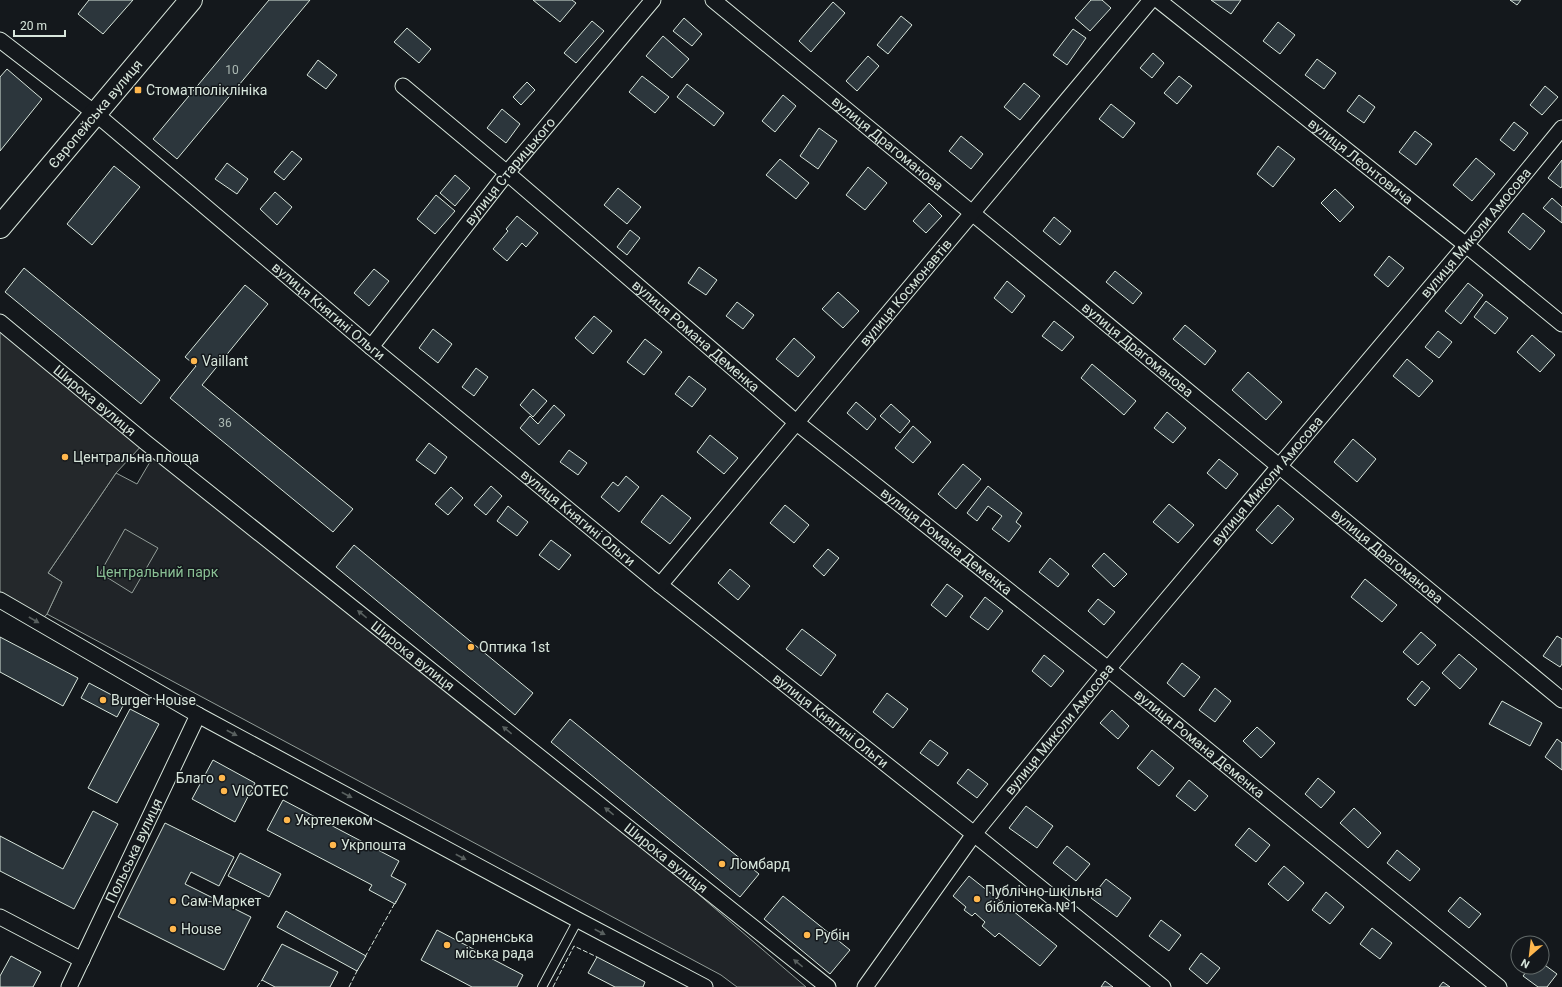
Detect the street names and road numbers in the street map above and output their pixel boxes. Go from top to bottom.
street label: Європейська вулиця [45,56,146,171]
street label: вулиця Драгоманова [829,93,947,194]
street label: вулиця Старицького [461,114,559,228]
street label: вулиця Леонтовича [1305,115,1416,208]
street label: вулиця Миколи Амосова [1417,164,1534,301]
street label: вулиця Космонавтів [856,236,955,349]
street label: вулиця Княгині Ольги [269,259,388,363]
street label: вулиця Романа Деменка [629,277,763,395]
street label: вулиця Драгоманова [1079,299,1197,400]
street label: Широка вулиця [50,362,139,439]
street label: вулиця Миколи Амосова [1208,413,1326,548]
street label: вулиця Княгині Ольги [518,466,638,569]
street label: вулиця Романа Деменка [878,484,1015,598]
street label: вулиця Драгоманова [1329,505,1446,607]
street label: Широка вулиця [368,618,458,694]
street label: вулиця Миколи Амосова [1001,660,1117,798]
street label: вулиця Княгині Ольги [770,670,892,771]
street label: вулиця Романа Деменка [1131,686,1268,801]
street label: Польська вулиця [102,796,165,905]
street label: Широка вулиця [621,820,711,896]

